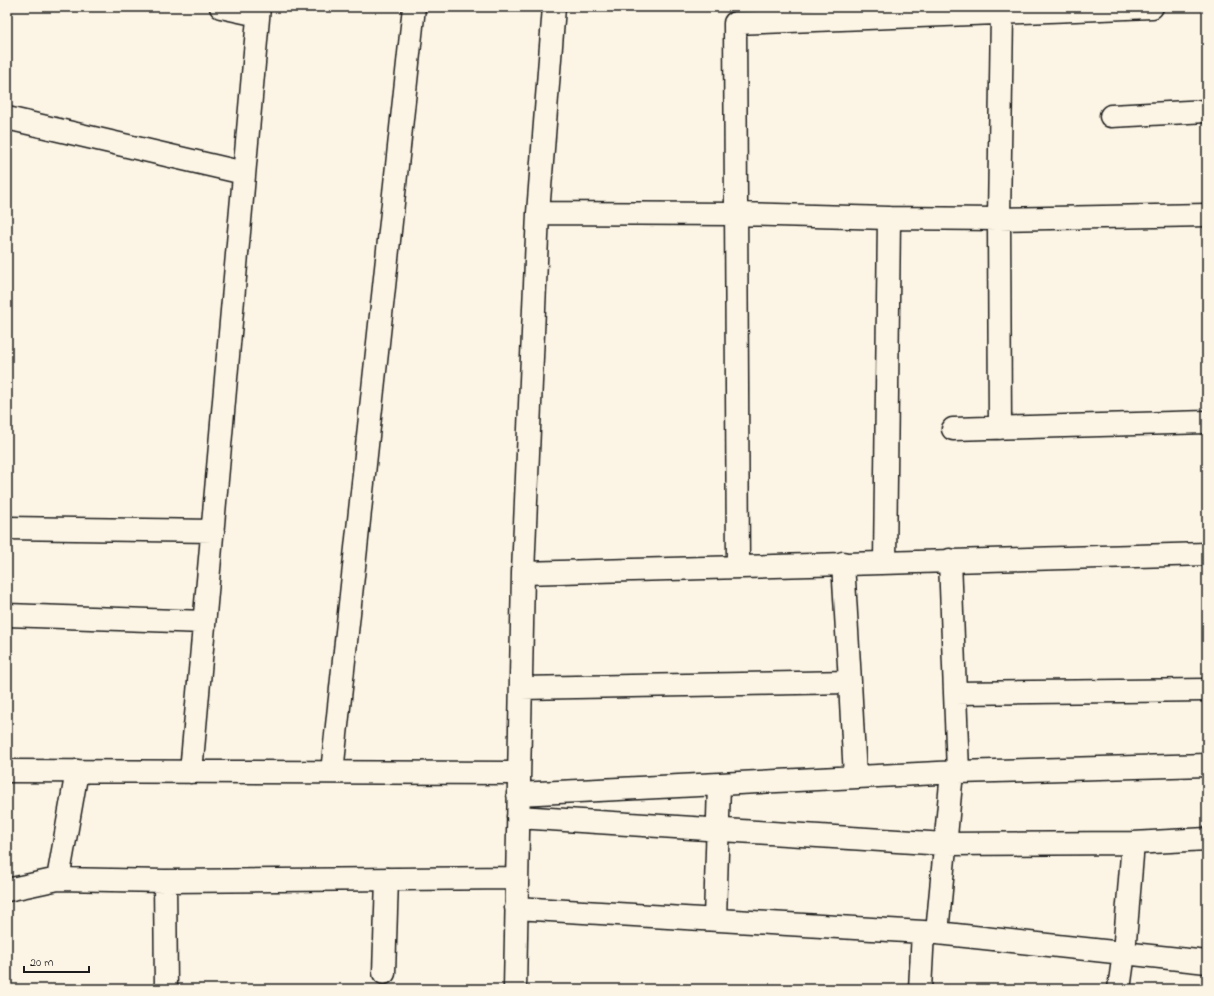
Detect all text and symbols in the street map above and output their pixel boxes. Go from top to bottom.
scale bar [24,948,89,974]
text: 20 m [30,954,53,972]

